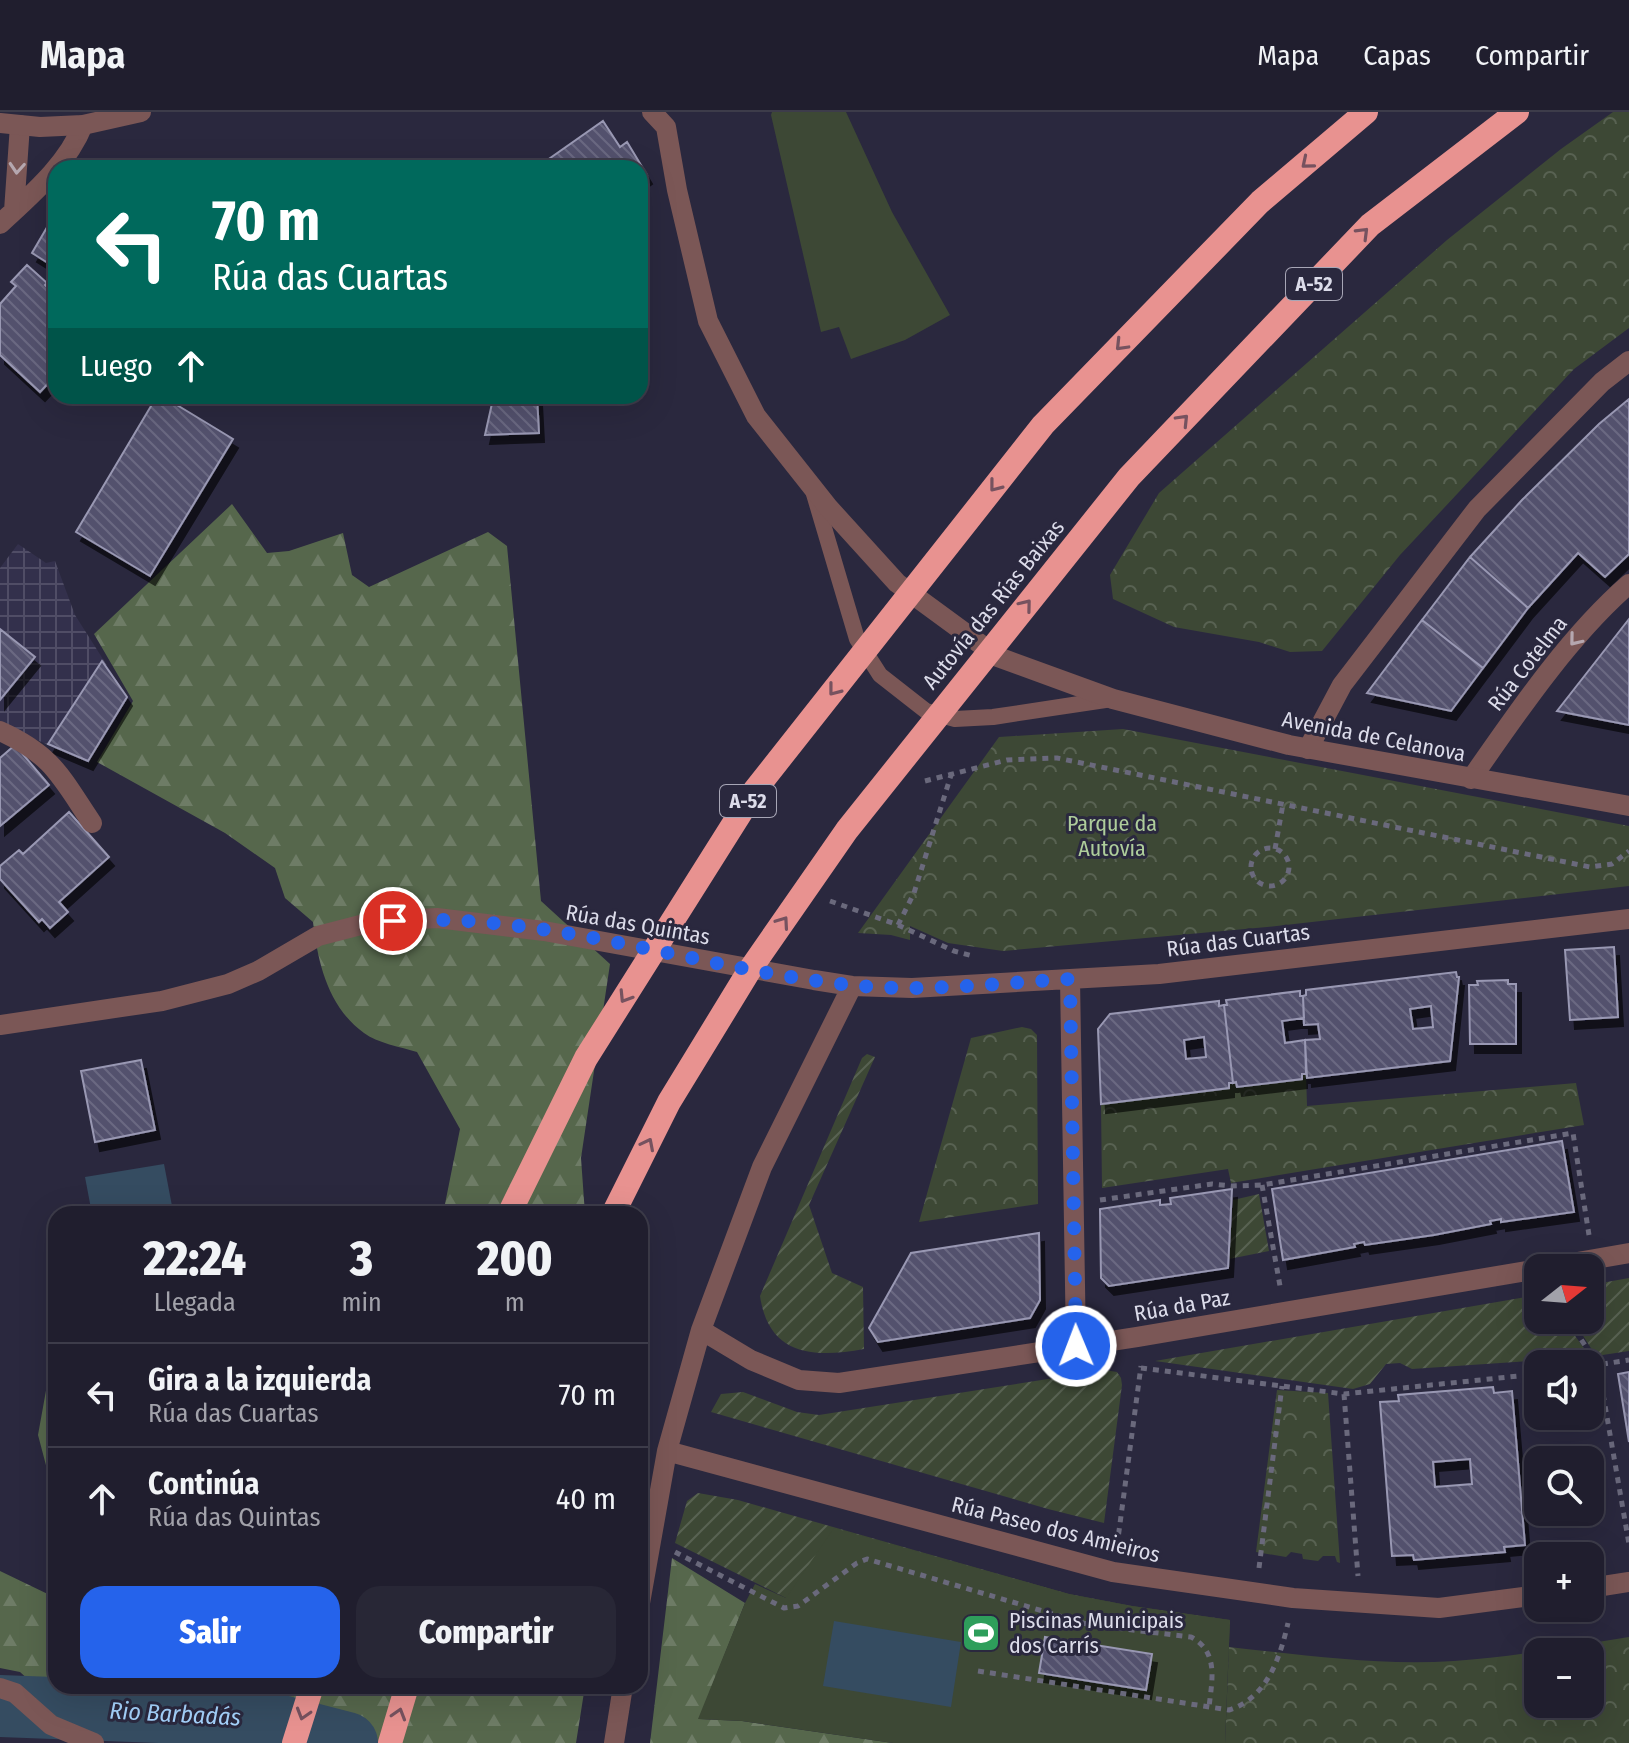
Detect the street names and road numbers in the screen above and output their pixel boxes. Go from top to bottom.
road number: A-52 [1286,268,1342,300]
street label: Autovía das Rías Baixas [917,514,1070,694]
street label: Rúa Cotelma [1482,610,1573,716]
street label: Avenida de Celanova [1280,705,1468,768]
road number: A-52 [720,785,776,817]
street label: Rúa das Quintas [564,899,712,950]
street label: Rúa das Cuartas [1165,918,1311,963]
street label: Rúa da Paz [1132,1284,1233,1327]
street label: Rúa Paseo dos Amieiros [949,1491,1163,1568]

